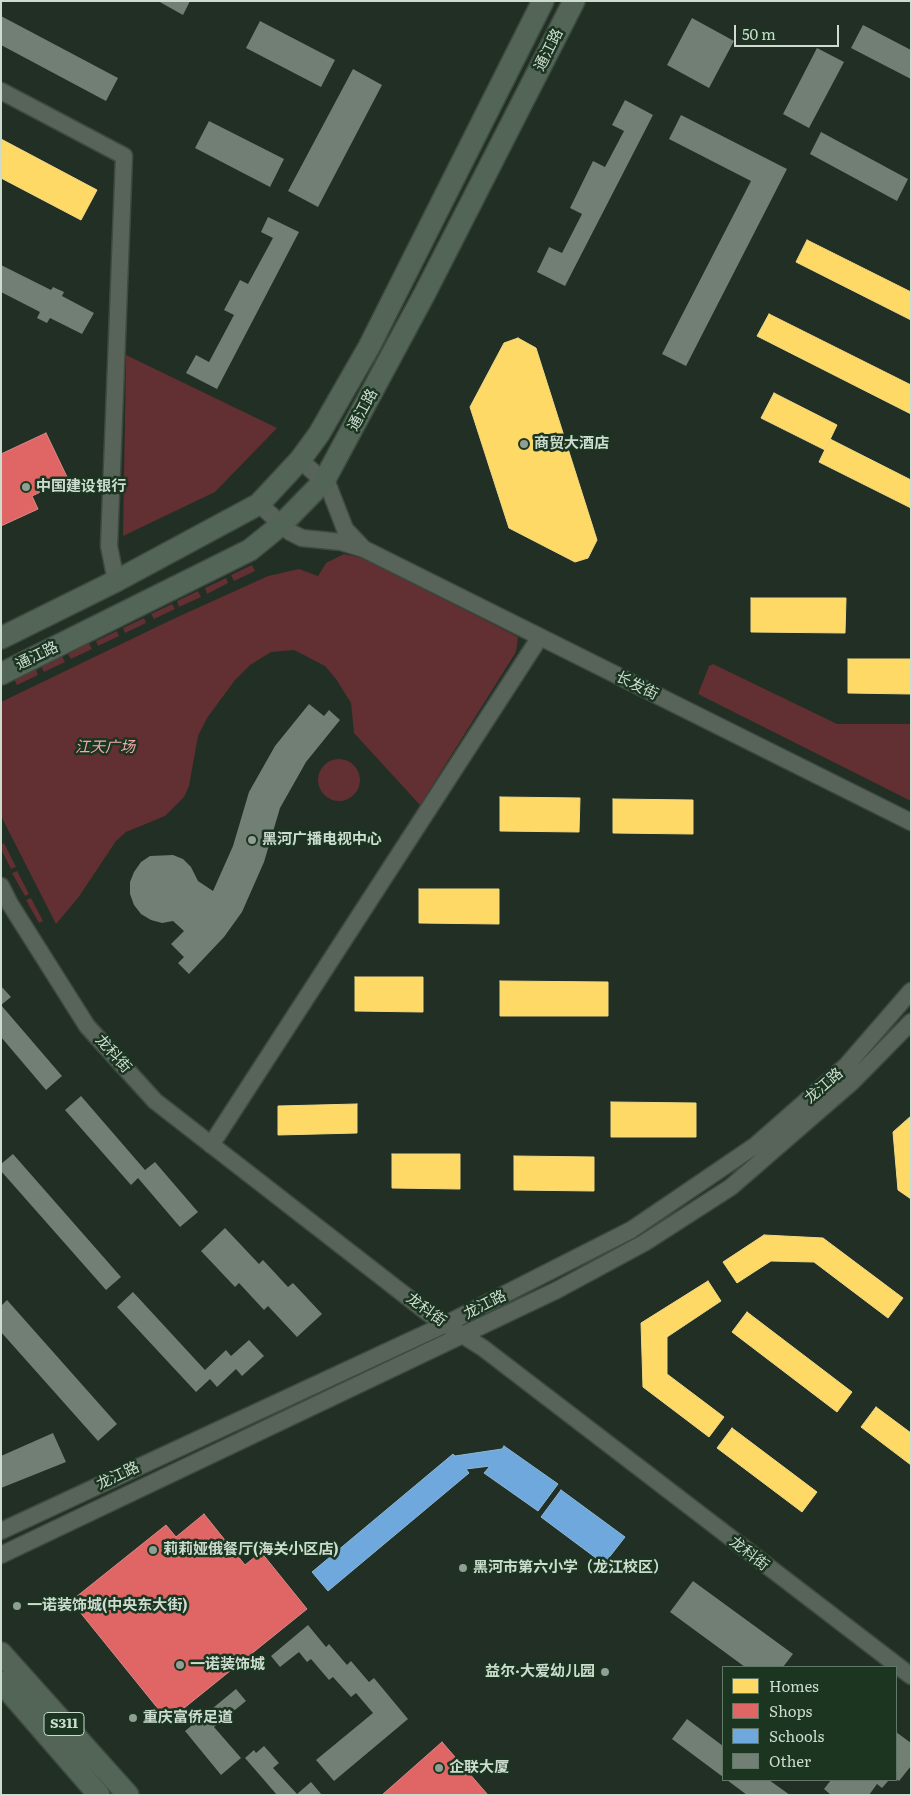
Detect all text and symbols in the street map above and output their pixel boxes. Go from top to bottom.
scale bar [737,15,842,47]
text: 50 m [742,22,776,45]
street label: 通江路 [531,26,567,74]
street label: 通江路 [344,386,382,434]
place label: 商贸大酒店 [534,435,609,453]
marker: 商贸大酒店 [518,438,530,450]
place label: 中国建设银行 [36,478,126,496]
marker: 中国建设银行 [20,481,32,493]
street label: 通江路 [13,638,61,674]
street label: 长发街 [613,668,661,704]
park label: 江天广场 [75,739,135,757]
place label: 黑河广播电视中心 [262,831,382,849]
marker: 黑河广播电视中心 [246,834,258,846]
street label: 龙科街 [91,1031,135,1077]
street label: 龙江路 [801,1064,847,1108]
street label: 龙江路 [461,1287,509,1323]
street label: 龙科街 [403,1289,449,1331]
street label: 龙江路 [94,1458,142,1494]
street label: 龙科街 [726,1533,772,1575]
place label: 莉莉娅俄餐厅(海关小区店) [163,1541,339,1559]
marker: 莉莉娅俄餐厅(海关小区店) [147,1544,159,1556]
place label: 黑河市第六小学（龙江校区） [473,1559,668,1577]
marker: 黑河市第六小学（龙江校区） [457,1562,469,1574]
place label: 一诺装饰城(中央东大街) [27,1597,188,1615]
marker: 一诺装饰城(中央东大街) [11,1600,23,1612]
place label: 一诺装饰城 [190,1656,265,1674]
marker: 一诺装饰城 [174,1659,186,1671]
place label: 益尔·大爱幼儿园 [485,1663,595,1681]
marker: 益尔·大爱幼儿园 [599,1666,611,1678]
legend [722,1666,897,1781]
text: Homes [769,1674,819,1697]
text: Shops [769,1699,812,1722]
place label: 重庆富侨足道 [143,1709,233,1727]
road number: S311 [44,1712,84,1736]
marker: 重庆富侨足道 [127,1712,139,1724]
text: Schools [769,1724,824,1747]
text: Other [769,1749,811,1772]
place label: 企联大厦 [449,1759,509,1777]
marker: 企联大厦 [433,1762,445,1774]

